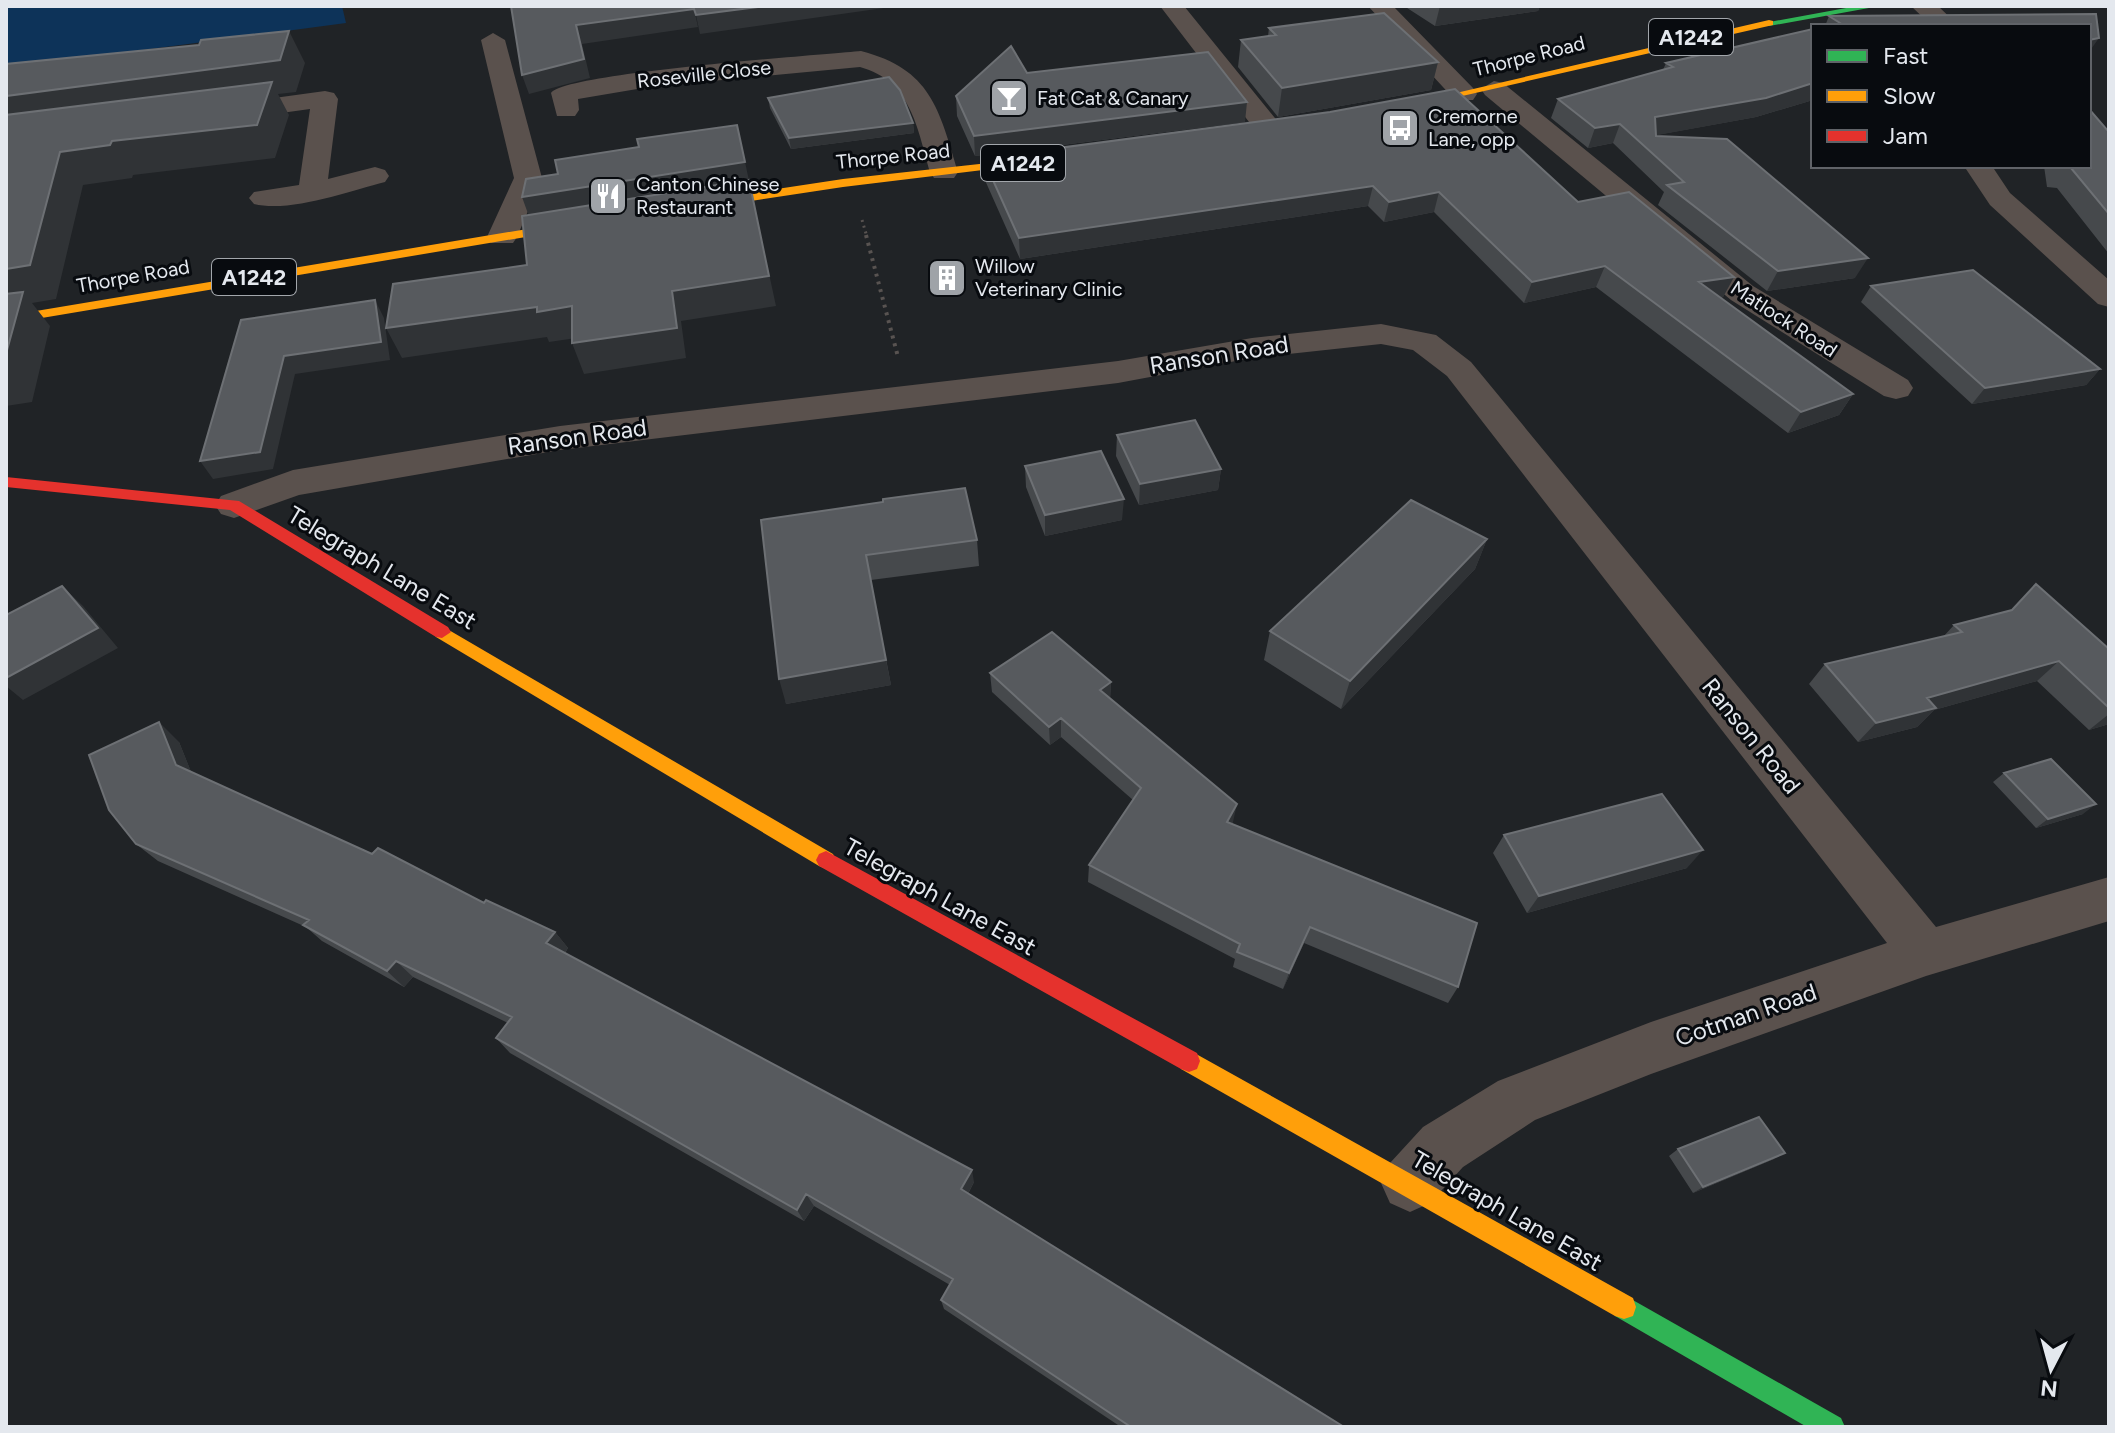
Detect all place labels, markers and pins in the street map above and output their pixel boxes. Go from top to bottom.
bar icon: Fat Cat & Canary [988,77,1030,119]
place label: Fat Cat & Canary [1037,86,1189,110]
place label: Cremorne Lane, opp [1428,104,1518,151]
bus stop icon: Cremorne Lane, opp [1379,107,1421,149]
place label: Canton Chinese Restaurant [636,172,780,219]
restaurant icon: Canton Chinese Restaurant [587,175,629,217]
place label: Willow Veterinary Clinic [975,254,1123,301]
building icon: Willow Veterinary Clinic [926,257,968,299]

